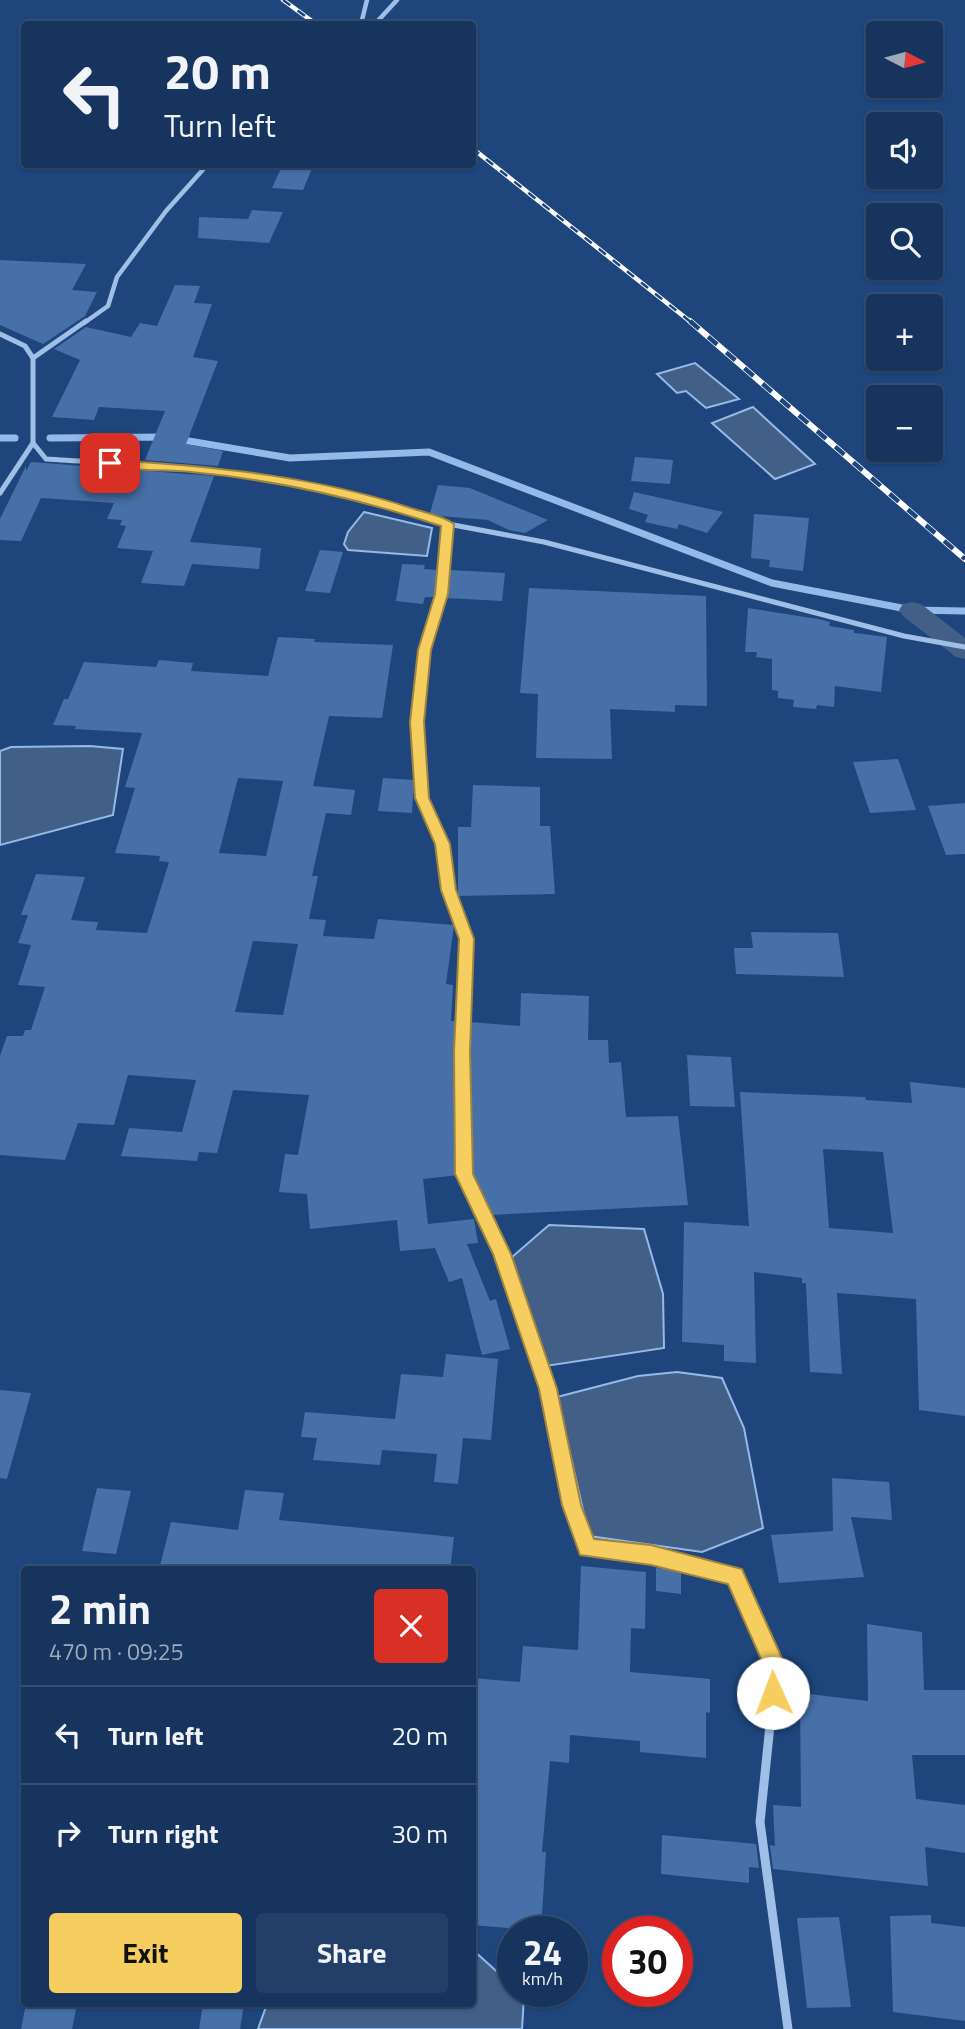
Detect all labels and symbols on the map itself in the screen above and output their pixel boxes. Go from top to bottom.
north arrow [866,21,943,98]
pin [80,433,140,493]
position arrow [736,1656,810,1730]
speed limit sign: 30 [602,1916,693,2007]

